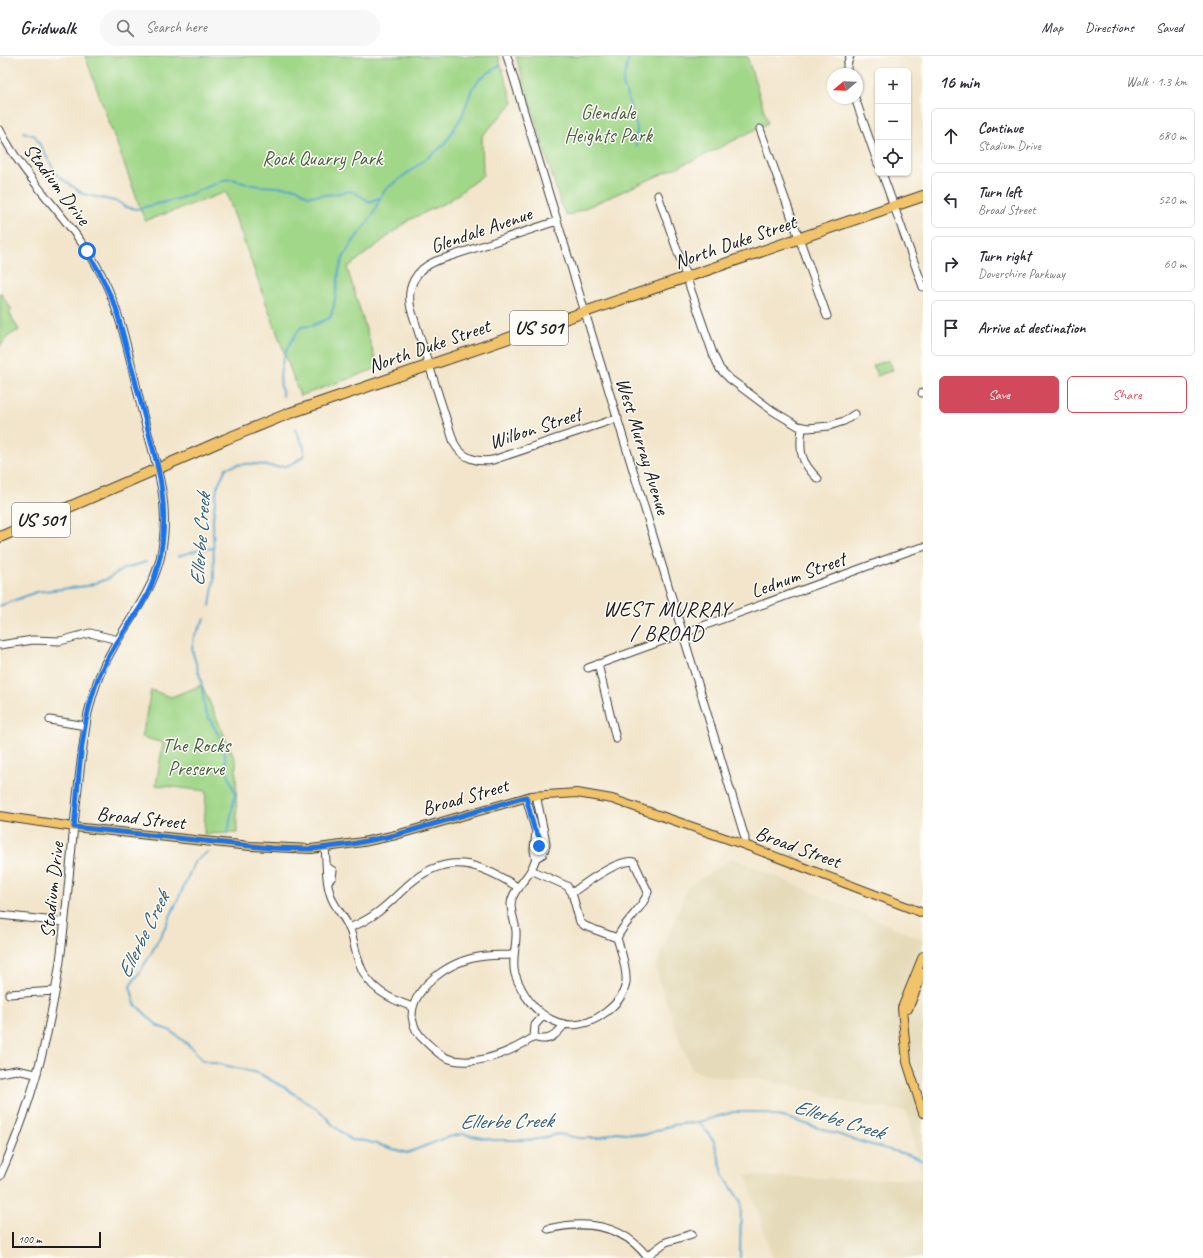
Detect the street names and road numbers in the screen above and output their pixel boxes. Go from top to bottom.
street label: Stadium Drive [18,138,97,231]
street label: Glendale Avenue [427,201,536,259]
street label: North Duke Street [671,209,801,275]
road number: US 501 [510,311,568,345]
street label: North Duke Street [365,313,495,379]
street label: West Murray Avenue [610,375,676,519]
street label: Wilbon Street [486,400,587,455]
road number: US 501 [12,503,70,537]
street label: Lednum Street [747,545,852,604]
street label: Broad Street [419,772,513,821]
street label: Broad Street [96,801,189,835]
street label: Broad Street [752,820,846,875]
street label: Stadium Drive [35,839,70,939]

